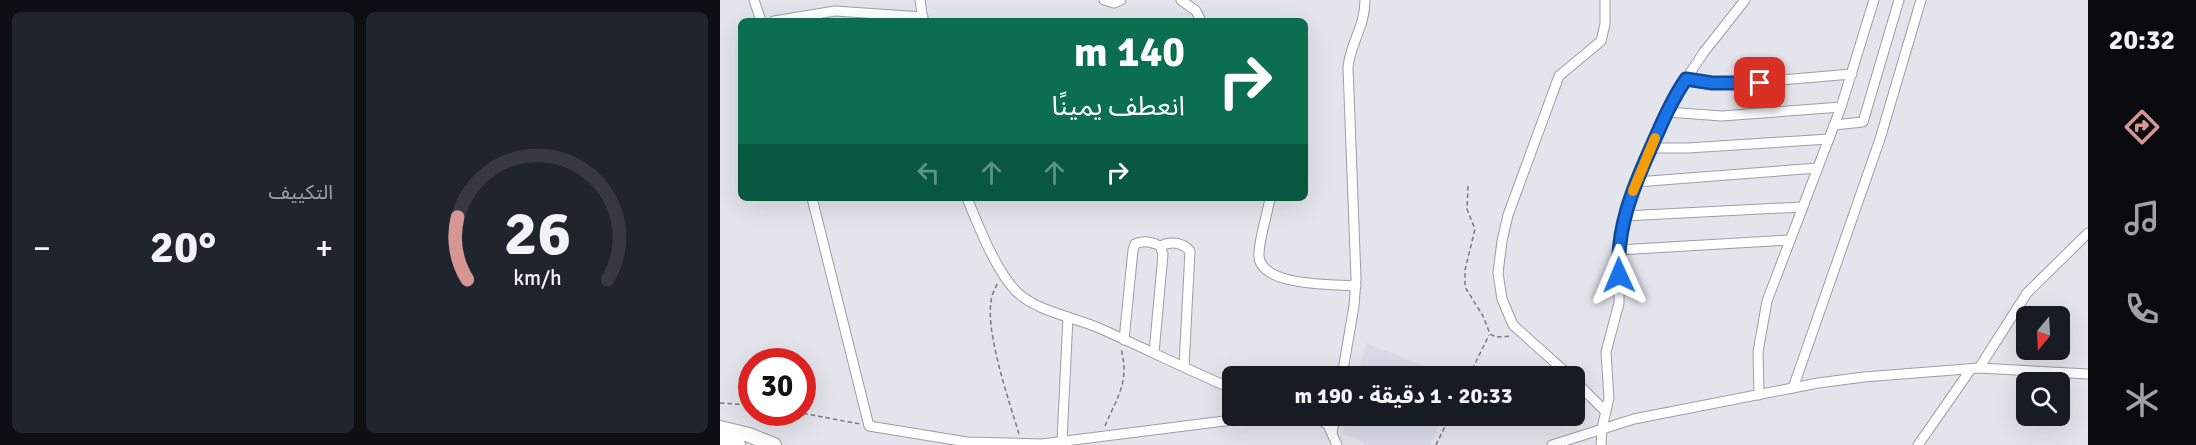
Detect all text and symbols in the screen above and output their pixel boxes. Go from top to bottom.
text: 20:32 [2109,24,2175,57]
text: 140 m [1074,27,1185,78]
icon: right [1206,42,1284,120]
pin [1734,57,1785,108]
icon: arrive [1743,66,1776,99]
text: انعطف يمينًا [1052,90,1185,123]
icon: directions [2121,106,2163,148]
icon: left [912,156,945,189]
icon: ahead [975,156,1008,189]
icon: ahead [1038,156,1071,189]
icon: right [1101,156,1134,189]
text: التكييف [269,180,333,205]
text: 26 [503,195,571,272]
icon: music [2121,197,2163,239]
text: 20° [150,220,216,275]
text: − [33,228,51,269]
text: + [315,228,333,269]
position arrow [1587,243,1651,307]
text: km/h [513,265,561,291]
icon: phone [2121,288,2163,330]
north arrow [2016,306,2070,360]
map controls [2016,306,2070,426]
speed limit sign: 30 [738,348,816,426]
button: search [2016,372,2070,426]
icon: climate [2121,379,2163,421]
text: 20:33 · 1 دقيقة · 190 m [1294,382,1513,409]

